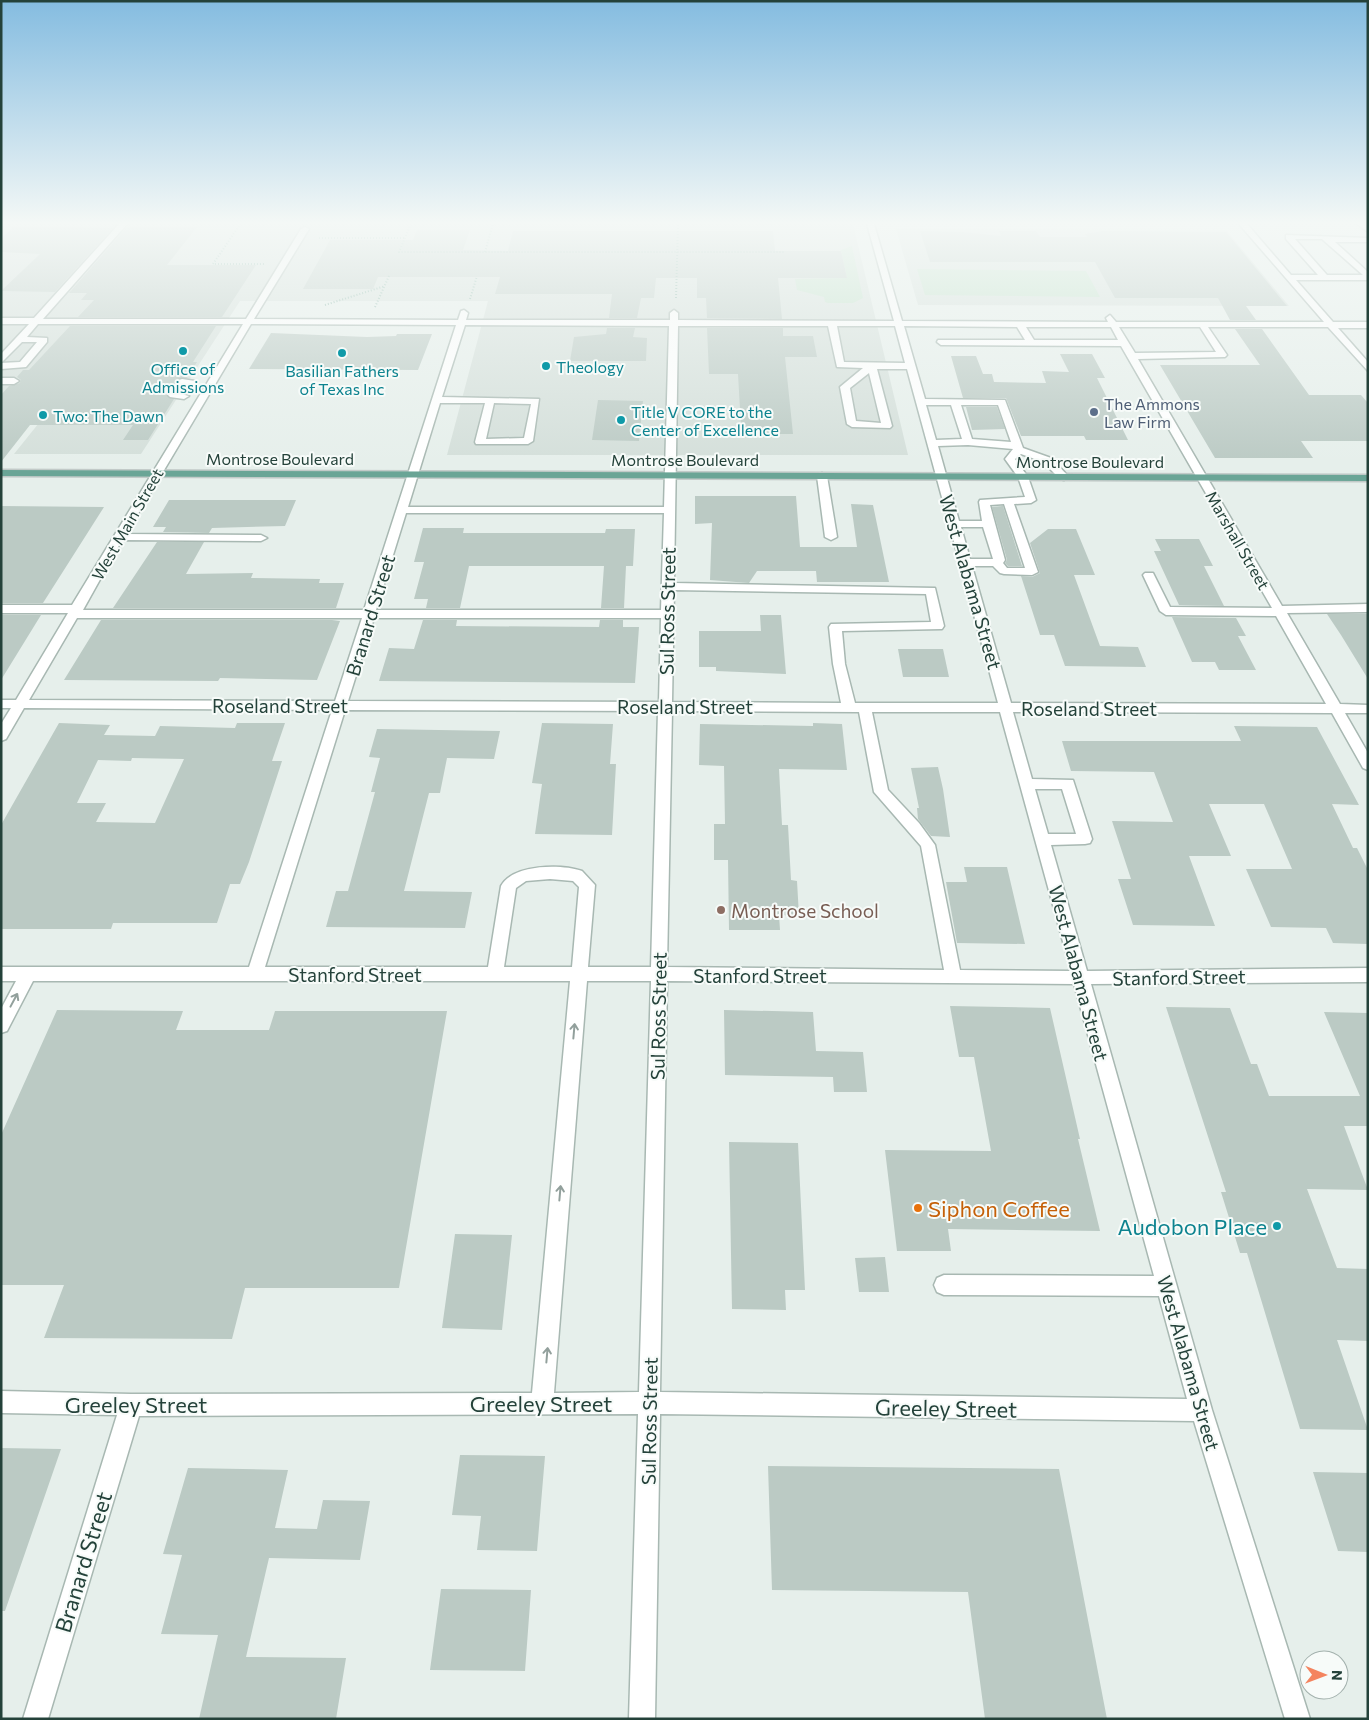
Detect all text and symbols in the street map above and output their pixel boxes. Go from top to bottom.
marker: Office of Admissions [177,345,189,357]
marker: Basilian Fathers of Texas Inc [336,347,348,359]
place label: Theology [556,357,624,376]
place label: Office of Admissions [142,359,224,396]
marker: Theology [540,360,552,372]
place label: Basilian Fathers of Texas Inc [285,361,399,398]
place label: The Ammons Law Firm [1104,394,1200,431]
place label: Title V CORE to the Center of Excellence [631,402,779,439]
place label: Two: The Dawn [53,406,164,425]
marker: The Ammons Law Firm [1088,406,1100,418]
marker: Two: The Dawn [37,409,49,421]
marker: Title V CORE to the Center of Excellence [615,414,627,426]
street label: Montrose Boulevard [206,449,354,468]
street label: Montrose Boulevard [611,450,759,469]
street label: Montrose Boulevard [1016,452,1164,471]
street label: West Main Street [87,464,167,583]
street label: Marshall Street [1202,487,1274,593]
street label: West Alabama Street [935,492,1007,672]
street label: Sul Ross Street [654,547,680,675]
street label: Branard Street [341,551,399,679]
street label: Roseland Street [212,694,348,717]
street label: Roseland Street [617,695,753,718]
street label: Roseland Street [1021,697,1157,720]
street label: West Alabama Street [1044,883,1114,1064]
place label: Montrose School [731,899,879,922]
marker: Montrose School [715,904,727,916]
street label: Sul Ross Street [645,952,671,1080]
street label: Stanford Street [288,963,422,986]
street label: Stanford Street [693,964,827,987]
street label: Stanford Street [1112,964,1246,990]
one-way arrow [10,993,20,1007]
one-way arrow [569,1023,578,1039]
one-way arrow [556,1185,565,1201]
place label: Siphon Coffee [928,1195,1070,1222]
marker: Siphon Coffee [912,1202,924,1214]
place label: Audobon Place [1118,1213,1267,1240]
marker: Audobon Place [1271,1220,1283,1232]
street label: West Alabama Street [1153,1273,1225,1453]
one-way arrow [542,1347,552,1363]
street label: Sul Ross Street [636,1357,662,1485]
street label: Greeley Street [470,1390,612,1417]
street label: Greeley Street [65,1391,207,1418]
street label: Greeley Street [875,1393,1017,1423]
street label: Branard Street [49,1488,117,1636]
north arrow [1299,1650,1349,1700]
text: N [1329,1670,1346,1681]

